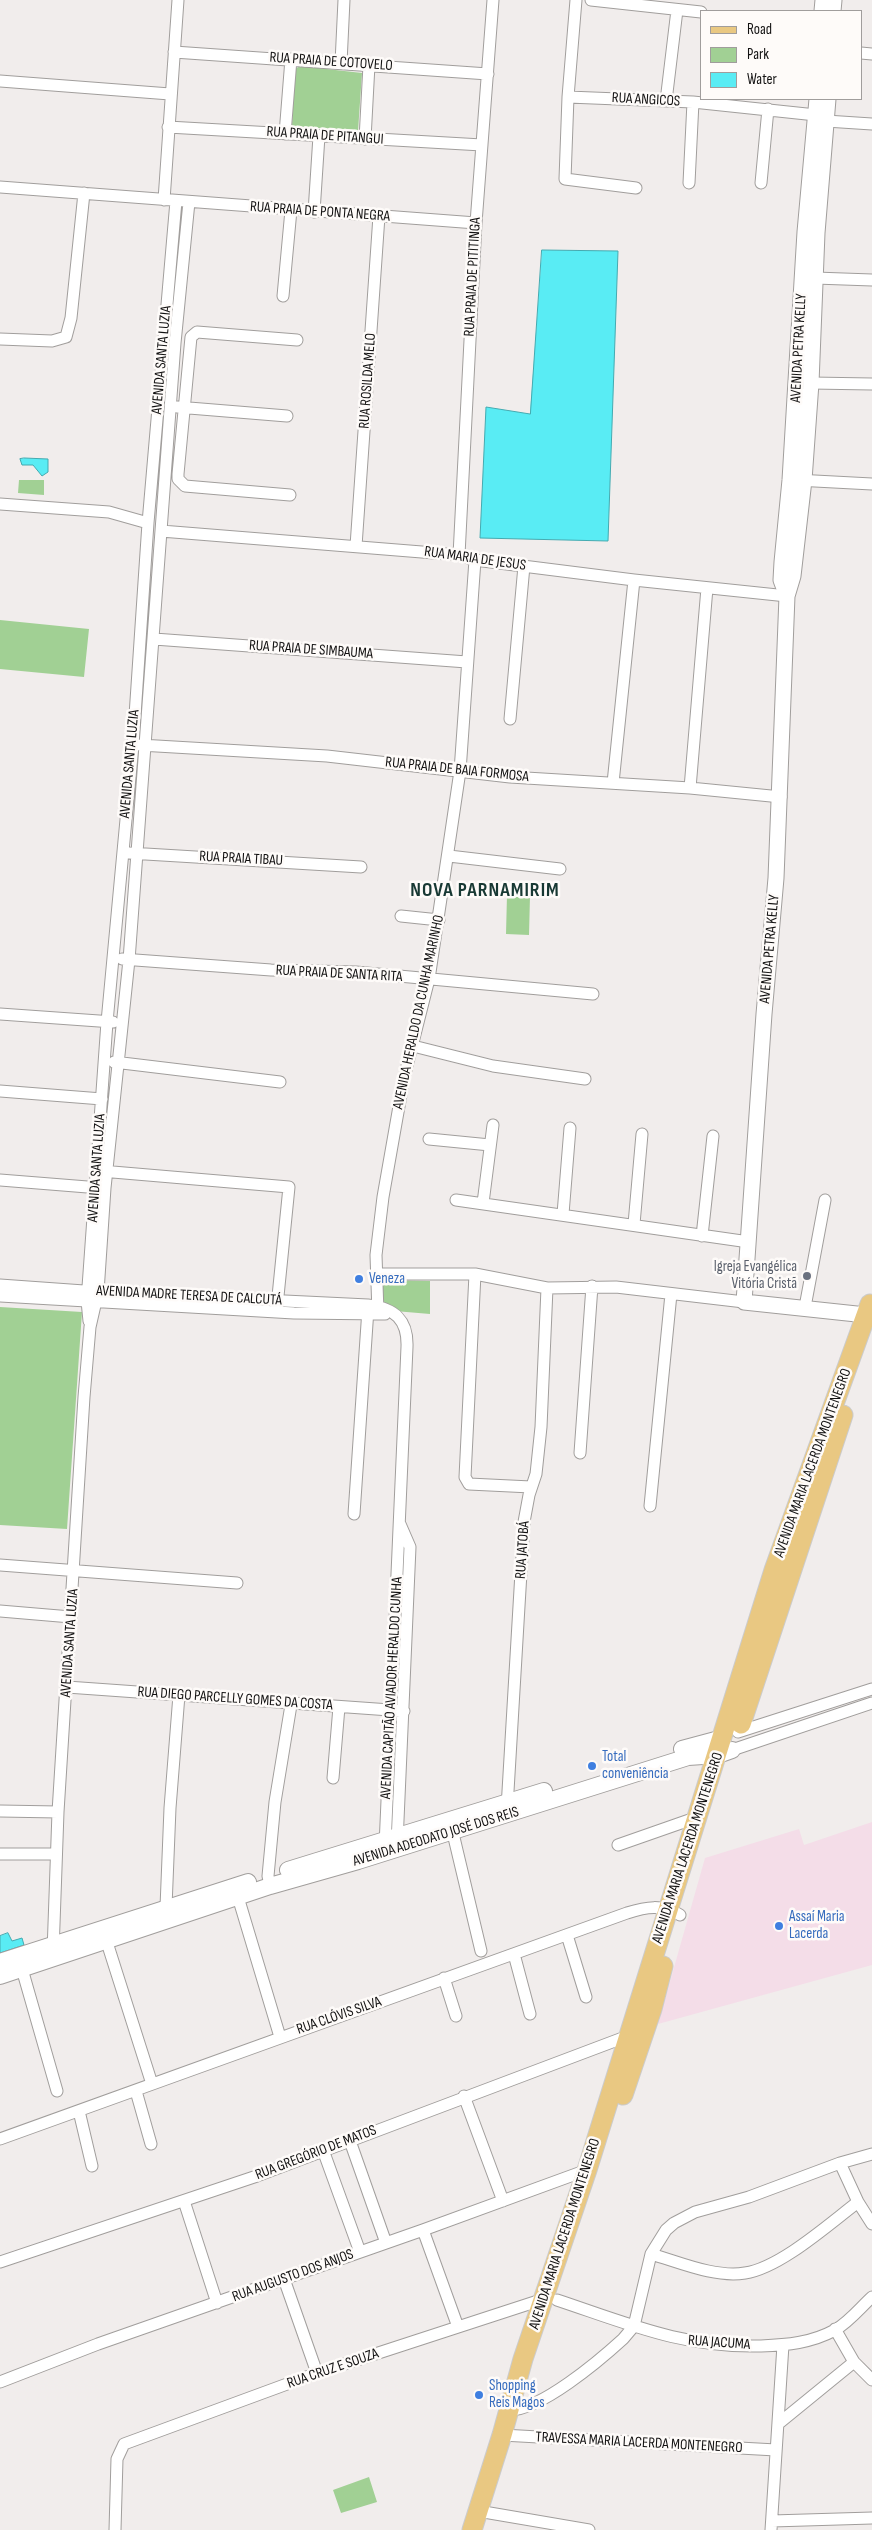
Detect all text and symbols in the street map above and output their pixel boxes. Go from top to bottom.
legend [700,10,862,100]
text: Road [747,20,772,39]
text: Park [747,45,769,64]
street label: RUA PRAIA DE COTOVELO [269,49,393,75]
text: Water [747,70,777,89]
street label: RUA ANGICOS [611,89,681,111]
street label: RUA PRAIA DE PITANGUI [266,123,384,149]
street label: RUA PRAIA DE PONTA NEGRA [249,198,391,226]
street label: RUA PRAIA DE PITITINGA [461,217,485,337]
street label: AVENIDA PETRA KELLY [787,293,811,403]
street label: AVENIDA SANTA LUZIA [148,305,176,415]
street label: RUA ROSILDA MELO [356,333,380,429]
street label: RUA MARIA DE JESUS [423,543,527,575]
street label: RUA PRAIA DE SIMBAUMA [248,637,374,663]
street label: AVENIDA SANTA LUZIA [116,709,144,819]
street label: RUA PRAIA DE BAIA FORMOSA [384,754,530,786]
street label: RUA PRAIA TIBAU [199,848,283,870]
district label: NOVA PARNAMIRIM [408,879,562,903]
street label: AVENIDA PETRA KELLY [756,894,784,1004]
street label: AVENIDA HERALDO DA CUNHA MARINHO [390,913,448,1111]
street label: RUA PRAIA DE SANTA RITA [275,962,403,986]
street label: AVENIDA SANTA LUZIA [84,1113,110,1223]
place label: Igreja Evangélica Vitória Cristã [714,1258,797,1293]
place label: Veneza [369,1270,405,1288]
marker: Igreja Evangélica Vitória Cristã [801,1270,813,1282]
marker: Veneza [353,1273,365,1285]
street label: AVENIDA MADRE TERESA DE CALCUTÁ [96,1282,282,1310]
street label: AVENIDA MARIA LACERDA MONTENEGRO [770,1366,856,1560]
street label: RUA JATOBÁ [512,1520,534,1580]
street label: AVENIDA CAPITÃO AVIADOR HERALDO CUNHA [377,1576,407,1800]
street label: AVENIDA SANTA LUZIA [57,1588,83,1698]
street label: RUA DIEGO PARCELLY GOMES DA COSTA [137,1683,333,1715]
place label: Total conveniência [602,1748,668,1783]
street label: AVENIDA MARIA LACERDA MONTENEGRO [649,1750,727,1946]
marker: Total conveniência [586,1760,598,1772]
street label: AVENIDA ADEODATO JOSÉ DOS REIS [351,1803,521,1871]
place label: Assaí Maria Lacerda [789,1908,845,1943]
marker: Assaí Maria Lacerda [773,1920,785,1932]
street label: RUA CLÓVIS SILVA [294,1993,384,2039]
street label: RUA GREGÓRIO DE MATOS [253,2122,379,2184]
street label: AVENIDA MARIA LACERDA MONTENEGRO [526,2136,604,2332]
street label: RUA AUGUSTO DOS ANJOS [230,2246,356,2306]
street label: RUA JACUMA [687,2332,751,2354]
street label: RUA CRUZ E SOUZA [285,2345,381,2393]
place label: Shopping Reis Magos [489,2377,545,2412]
marker: Shopping Reis Magos [473,2389,485,2401]
street label: TRAVESSA MARIA LACERDA MONTENEGRO [535,2429,743,2457]

